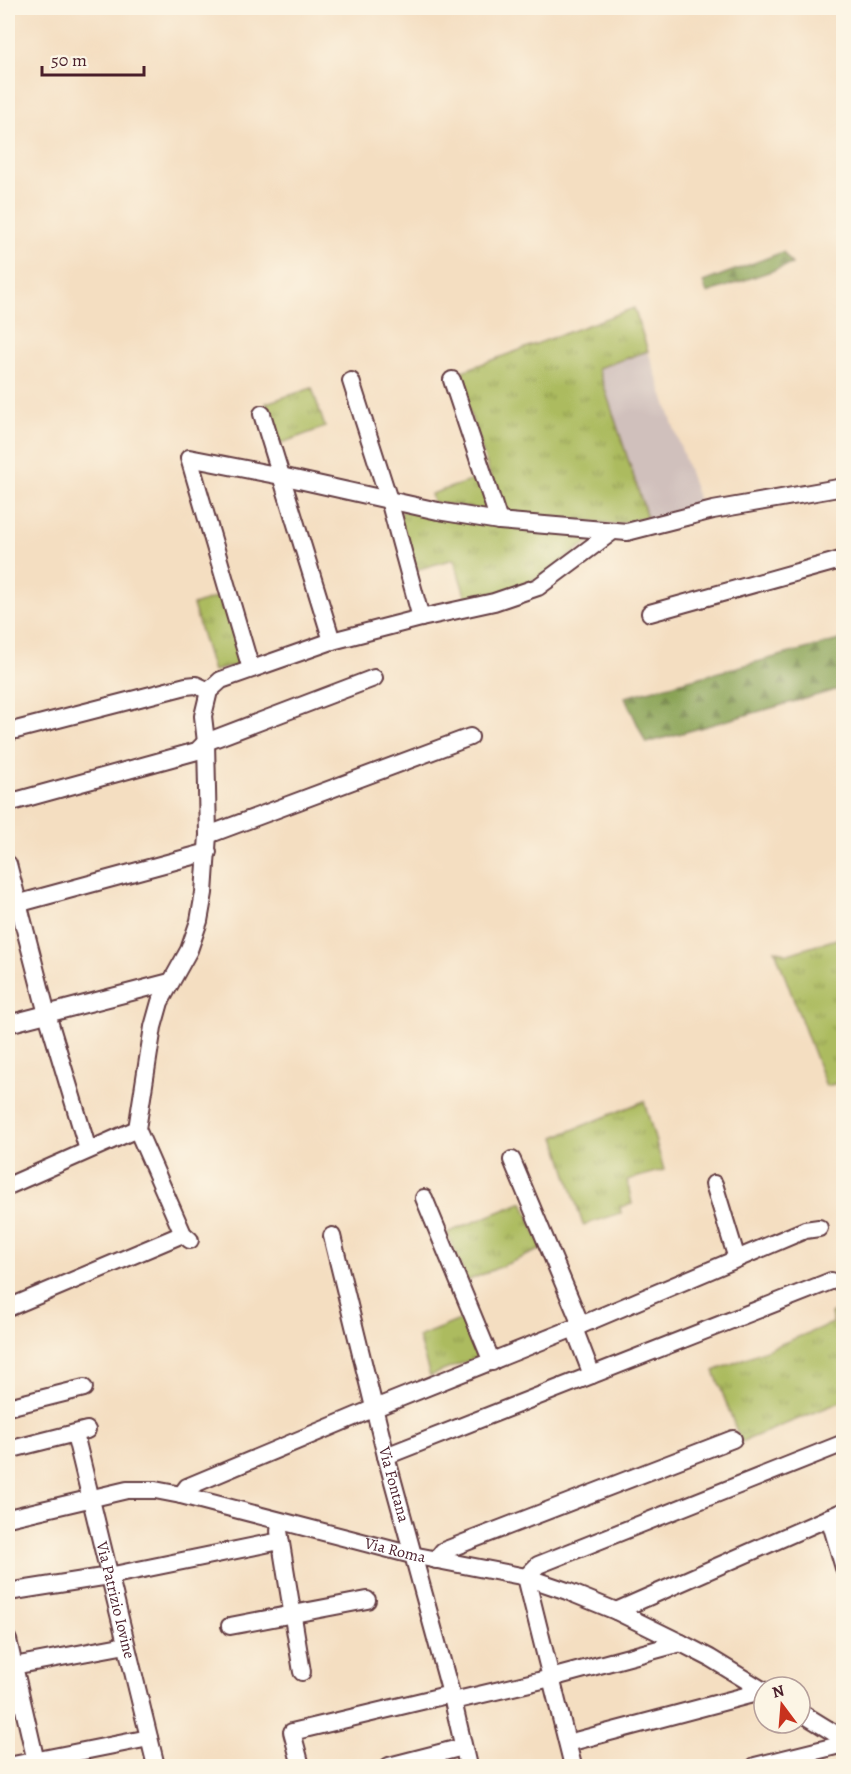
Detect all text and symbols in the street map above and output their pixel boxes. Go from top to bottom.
scale bar [42,39,144,77]
text: 50 m [51,48,87,72]
street label: Via Fontana [373,1443,415,1525]
street label: Via Roma [361,1532,428,1569]
street label: Via Patrizio Iovine [90,1538,140,1661]
north arrow [752,1675,812,1735]
text: N [770,1679,787,1704]

